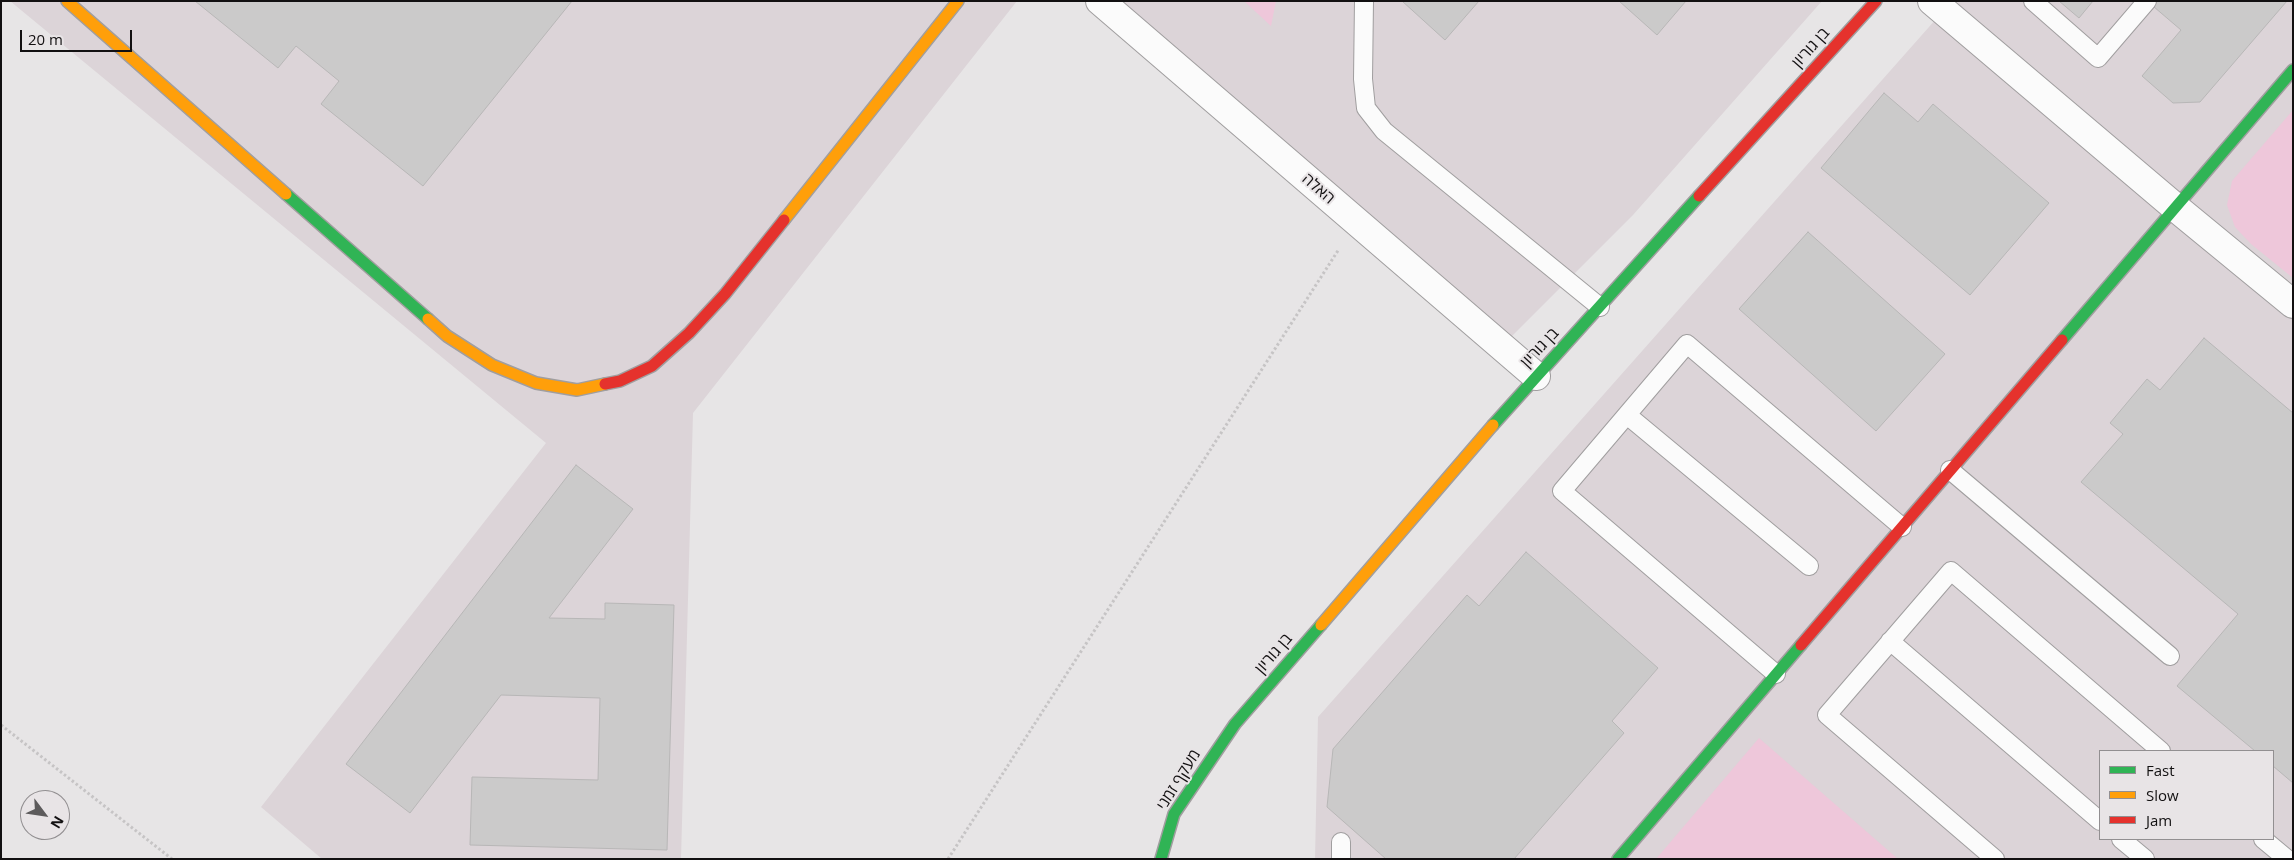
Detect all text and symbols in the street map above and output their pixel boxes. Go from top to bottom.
scale bar [22,20,135,52]
street label: בן גוריון [1788,24,1834,72]
text: 20 m [28,29,63,49]
street label: האלה [1298,170,1338,208]
street label: בן גוריון [1517,324,1563,372]
street label: בן גוריון [1251,630,1297,678]
street label: מעקף זמני [1153,746,1205,814]
legend [2099,750,2274,840]
text: Fast [2146,760,2175,780]
text: Slow [2146,785,2179,805]
north arrow [20,790,70,840]
text: Jam [2146,810,2172,830]
text: N [46,813,69,832]

